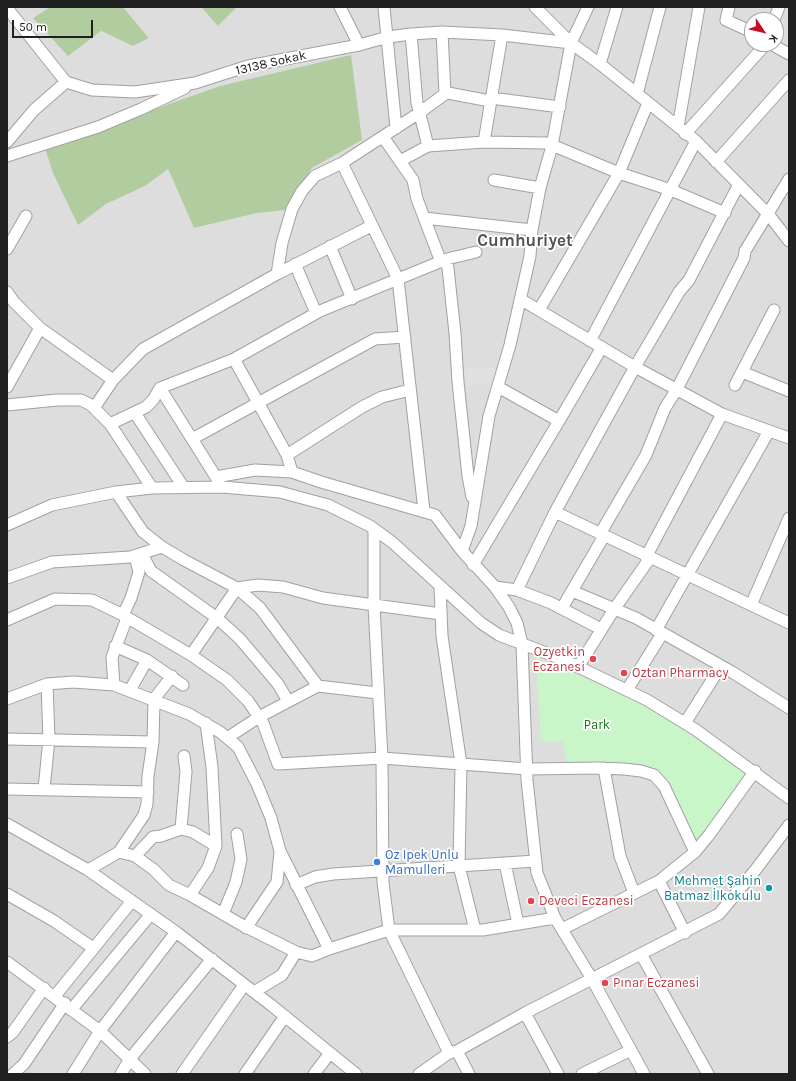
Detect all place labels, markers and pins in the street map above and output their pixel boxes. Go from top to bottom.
place label: Ozyetkin Eczanesi [532,644,585,675]
marker: Ozyetkin Eczanesi [588,654,598,664]
place label: Oztan Pharmacy [632,665,729,681]
marker: Oztan Pharmacy [619,668,629,678]
place label: Oz Ipek Unlu Mamulleri [385,847,459,878]
marker: Oz Ipek Unlu Mamulleri [372,857,382,867]
place label: Mehmet Şahin Batmaz İlkokulu [664,873,761,904]
marker: Mehmet Şahin Batmaz İlkokulu [764,883,774,893]
place label: Deveci Eczanesi [539,893,634,909]
marker: Deveci Eczanesi [526,896,536,906]
place label: Pınar Eczanesi [613,975,699,991]
marker: Pınar Eczanesi [600,978,610,988]

